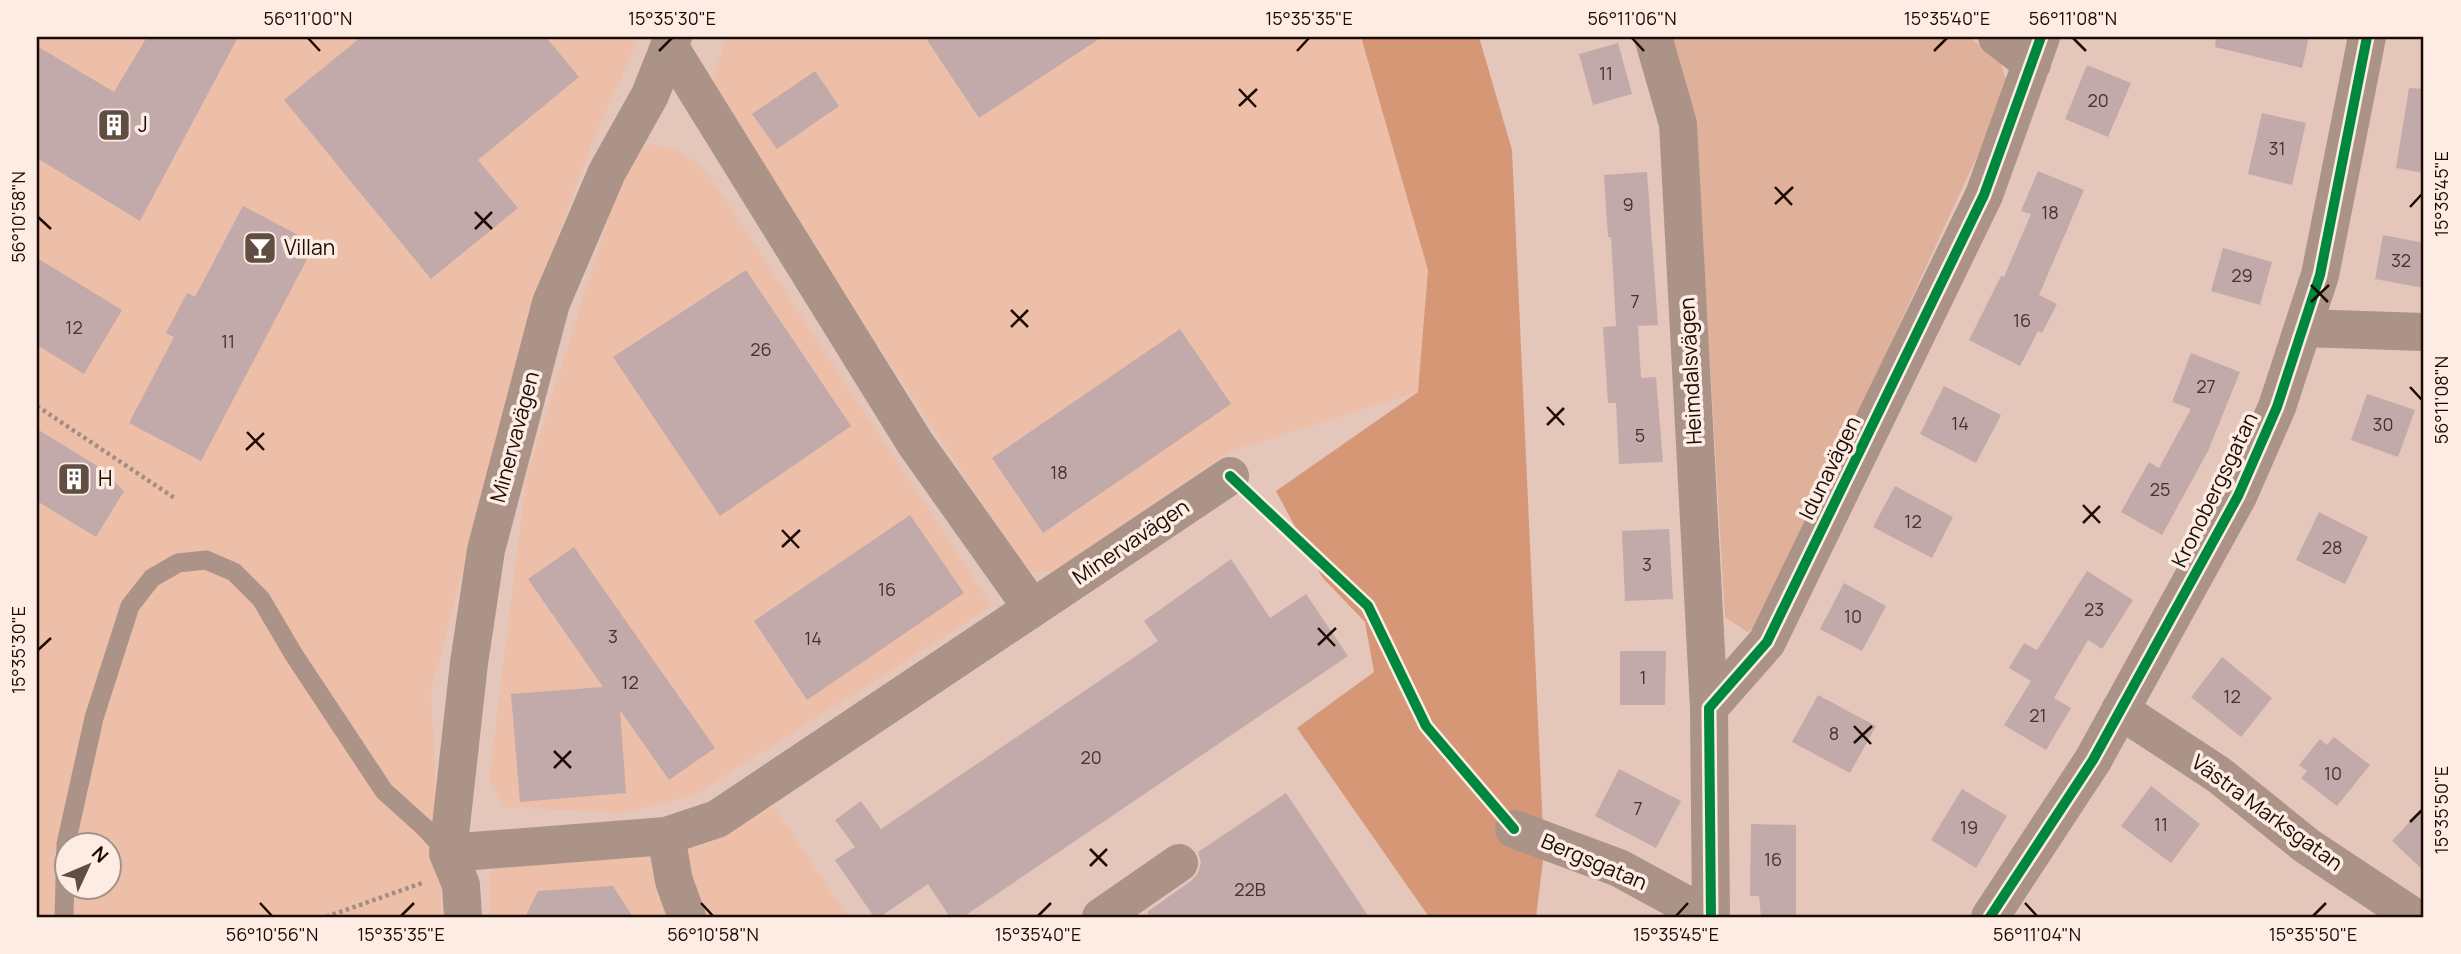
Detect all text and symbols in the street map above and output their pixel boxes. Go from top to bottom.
text: 56°11'00"N [264,6,352,30]
text: 15°35'30"E [628,6,716,30]
text: 15°35'35"E [1265,6,1353,30]
text: 56°11'06"N [1587,6,1677,30]
text: 15°35'40"E [1904,6,1990,30]
text: 56°11'08"N [2029,6,2117,30]
house number: 11 [1599,61,1613,85]
house number: 20 [2087,88,2109,112]
building icon: J [95,106,133,144]
place label: J [138,110,148,138]
house number: 31 [2269,136,2285,160]
text: 15°35'45"E [2429,151,2453,237]
text: 56°10'58"N [6,171,30,263]
house number: 9 [1622,192,1634,216]
house number: 18 [2041,200,2059,224]
bar icon: Villan [241,229,279,267]
place label: Villan [284,233,335,261]
house number: 32 [2391,248,2411,272]
house number: 29 [2231,263,2253,287]
house number: 7 [1630,289,1640,313]
street label: Heimdalsvägen [1672,297,1708,445]
house number: 16 [2013,308,2031,332]
house number: 12 [65,315,83,339]
house number: 11 [221,329,235,353]
house number: 26 [750,337,772,361]
text: 56°11'08"N [2429,356,2453,444]
street label: Minervavägen [483,368,545,505]
house number: 27 [2196,374,2216,398]
street label: Kronobergsgatan [2164,407,2264,572]
street label: Idunavägen [1792,411,1866,524]
house number: 14 [1951,411,1969,435]
house number: 30 [2373,412,2393,436]
house number: 5 [1635,423,1645,447]
building icon: H [55,460,93,498]
house number: 18 [1050,460,1068,484]
place label: H [98,464,112,492]
house number: 25 [2150,477,2170,501]
street label: Minervavägen [1067,492,1194,590]
house number: 12 [1904,509,1922,533]
house number: 28 [2322,535,2342,559]
house number: 3 [1642,552,1652,576]
house number: 16 [878,577,896,601]
house number: 23 [2084,597,2104,621]
house number: 10 [1844,604,1862,628]
text: 15°35'30"E [6,606,30,694]
house number: 3 [608,624,618,648]
house number: 14 [804,626,822,650]
house number: 1 [1639,665,1647,689]
house number: 12 [621,670,639,694]
house number: 12 [2223,684,2241,708]
house number: 21 [2029,703,2047,727]
house number: 8 [1829,721,1839,745]
house number: 20 [1080,745,1102,769]
street label: Västra Marksgatan [2186,748,2349,877]
house number: 10 [2324,761,2342,785]
text: 15°35'50"E [2429,766,2453,854]
house number: 7 [1633,796,1643,820]
house number: 11 [2154,812,2168,836]
house number: 19 [1960,815,1978,839]
street label: Bergsgatan [1537,826,1652,896]
north arrow [52,832,122,902]
text: N [86,840,114,868]
house number: 16 [1764,847,1782,871]
house number: 22B [1234,877,1266,901]
text: 56°10'56"N [226,922,318,946]
text: 15°35'35"E [357,922,445,946]
text: 56°10'58"N [667,922,759,946]
text: 15°35'40"E [995,922,1081,946]
text: 15°35'45"E [1633,922,1719,946]
text: 56°11'04"N [1993,922,2081,946]
text: 15°35'50"E [2269,922,2357,946]

